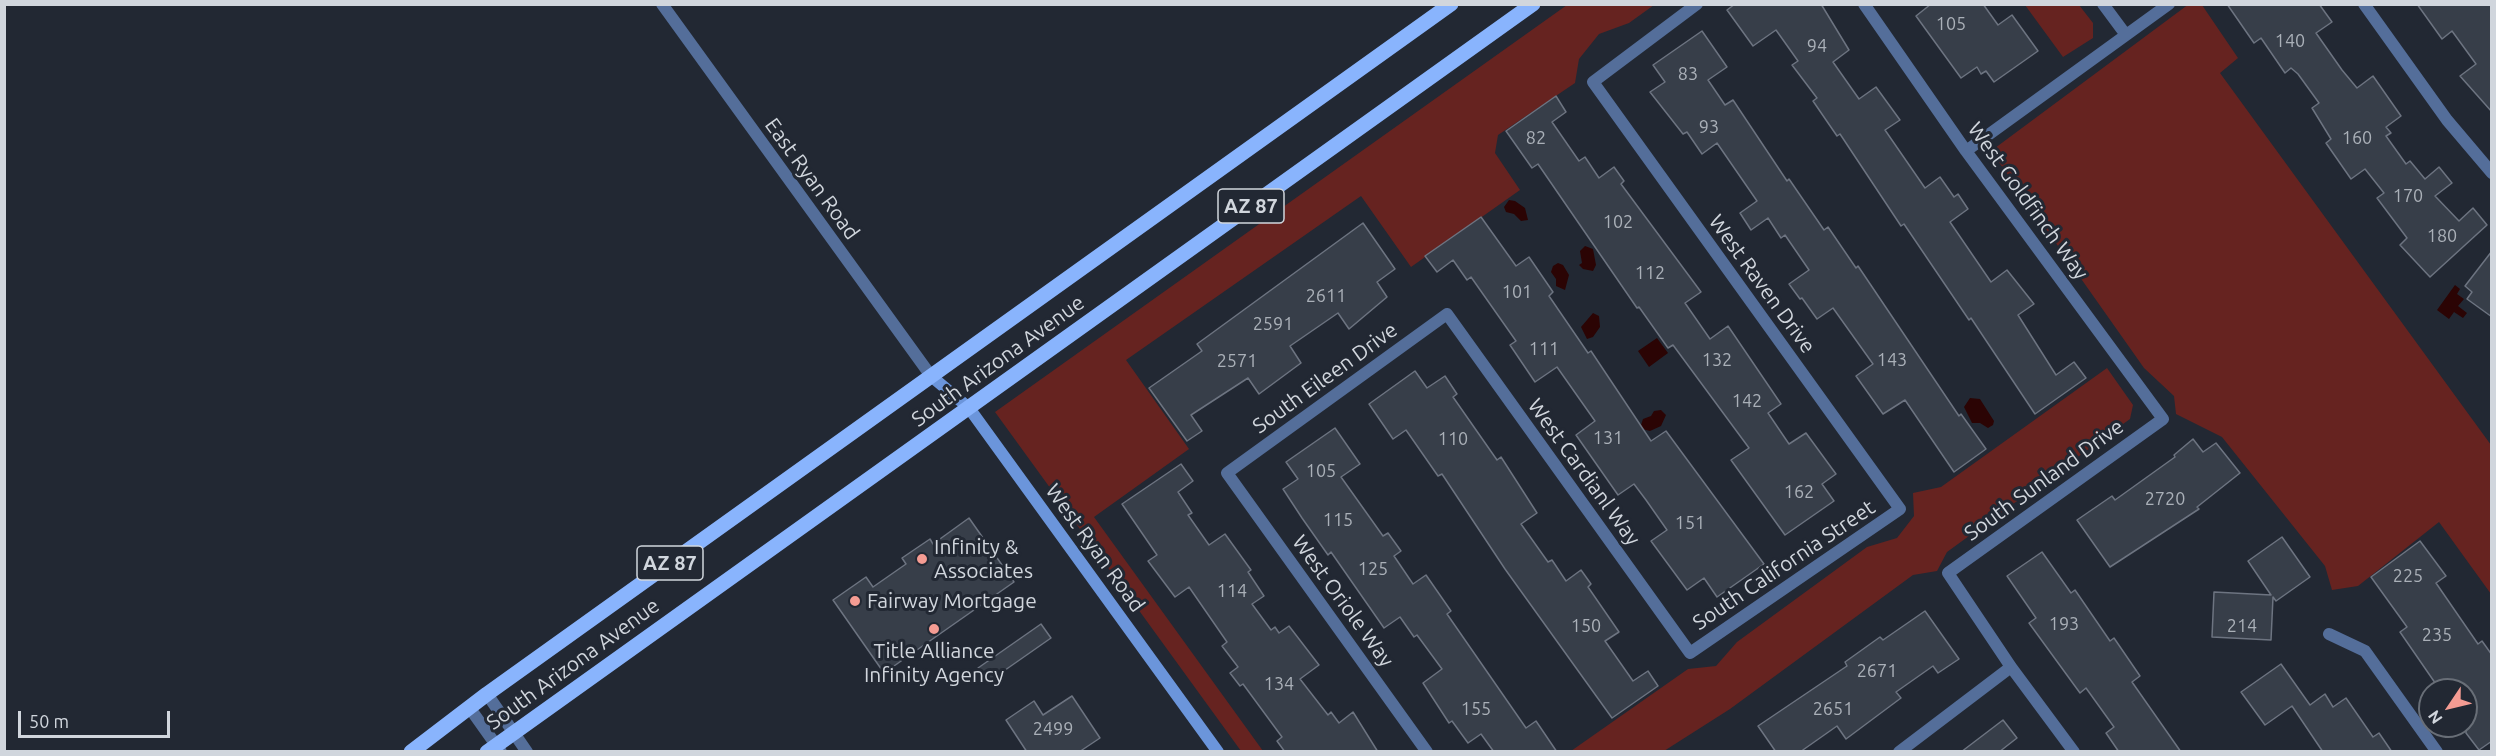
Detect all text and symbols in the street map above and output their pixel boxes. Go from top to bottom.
house number: 105 [1936,13,1966,35]
house number: 140 [2275,30,2305,52]
house number: 94 [1807,35,1827,57]
house number: 83 [1678,63,1698,85]
street label: East Ryan Road [760,113,864,245]
house number: 93 [1699,116,1719,138]
street label: West Goldfinch Way [1962,117,2094,285]
house number: 82 [1526,127,1546,149]
house number: 160 [2342,127,2372,149]
house number: 170 [2393,185,2423,207]
road number: AZ 87 [1218,189,1284,223]
street label: West Raven Drive [1703,210,1821,358]
house number: 102 [1603,211,1633,233]
house number: 180 [2427,225,2457,247]
house number: 112 [1635,262,1665,284]
house number: 101 [1502,281,1532,303]
house number: 2611 [1306,285,1346,307]
street label: South Arizona Avenue [907,290,1089,432]
house number: 2591 [1253,313,1293,335]
street label: South Eileen Drive [1248,317,1402,439]
house number: 111 [1529,338,1559,360]
house number: 132 [1702,349,1732,371]
house number: 143 [1877,349,1907,371]
house number: 2571 [1217,350,1257,372]
house number: 142 [1732,390,1762,412]
street label: West Cardianl Way [1522,394,1646,550]
street label: South Sunland Drive [1960,414,2128,546]
house number: 131 [1593,427,1623,449]
house number: 110 [1438,428,1468,450]
house number: 105 [1306,460,1336,482]
street label: West Ryan Road [1040,479,1150,617]
house number: 162 [1784,481,1814,503]
house number: 2720 [2145,488,2185,510]
street label: South California Street [1688,495,1880,635]
house number: 115 [1323,509,1353,531]
house number: 151 [1675,512,1705,534]
street label: West Oriole Way [1287,530,1399,672]
place label: Infinity & Associates [934,534,1033,584]
road number: AZ 87 [637,546,703,580]
marker: Infinity & Associates [915,552,929,566]
house number: 125 [1358,558,1388,580]
house number: 225 [2393,565,2423,587]
house number: 114 [1217,580,1247,602]
place label: Fairway Mortgage [867,588,1037,614]
street label: South Arizona Avenue [482,593,664,735]
marker: Fairway Mortgage [848,594,862,608]
house number: 193 [2049,613,2079,635]
house number: 150 [1571,615,1601,637]
house number: 214 [2227,615,2257,637]
marker: Title Alliance Infinity Agency [927,622,941,636]
house number: 235 [2422,624,2452,646]
place label: Title Alliance Infinity Agency [864,638,1004,688]
house number: 2671 [1857,660,1897,682]
house number: 134 [1264,673,1294,695]
north arrow [2418,678,2478,738]
house number: 155 [1461,698,1491,720]
house number: 2651 [1813,698,1853,720]
scale bar [21,699,172,737]
text: N [2424,707,2446,727]
text: 50 m [29,711,69,731]
house number: 2499 [1033,718,1073,740]

